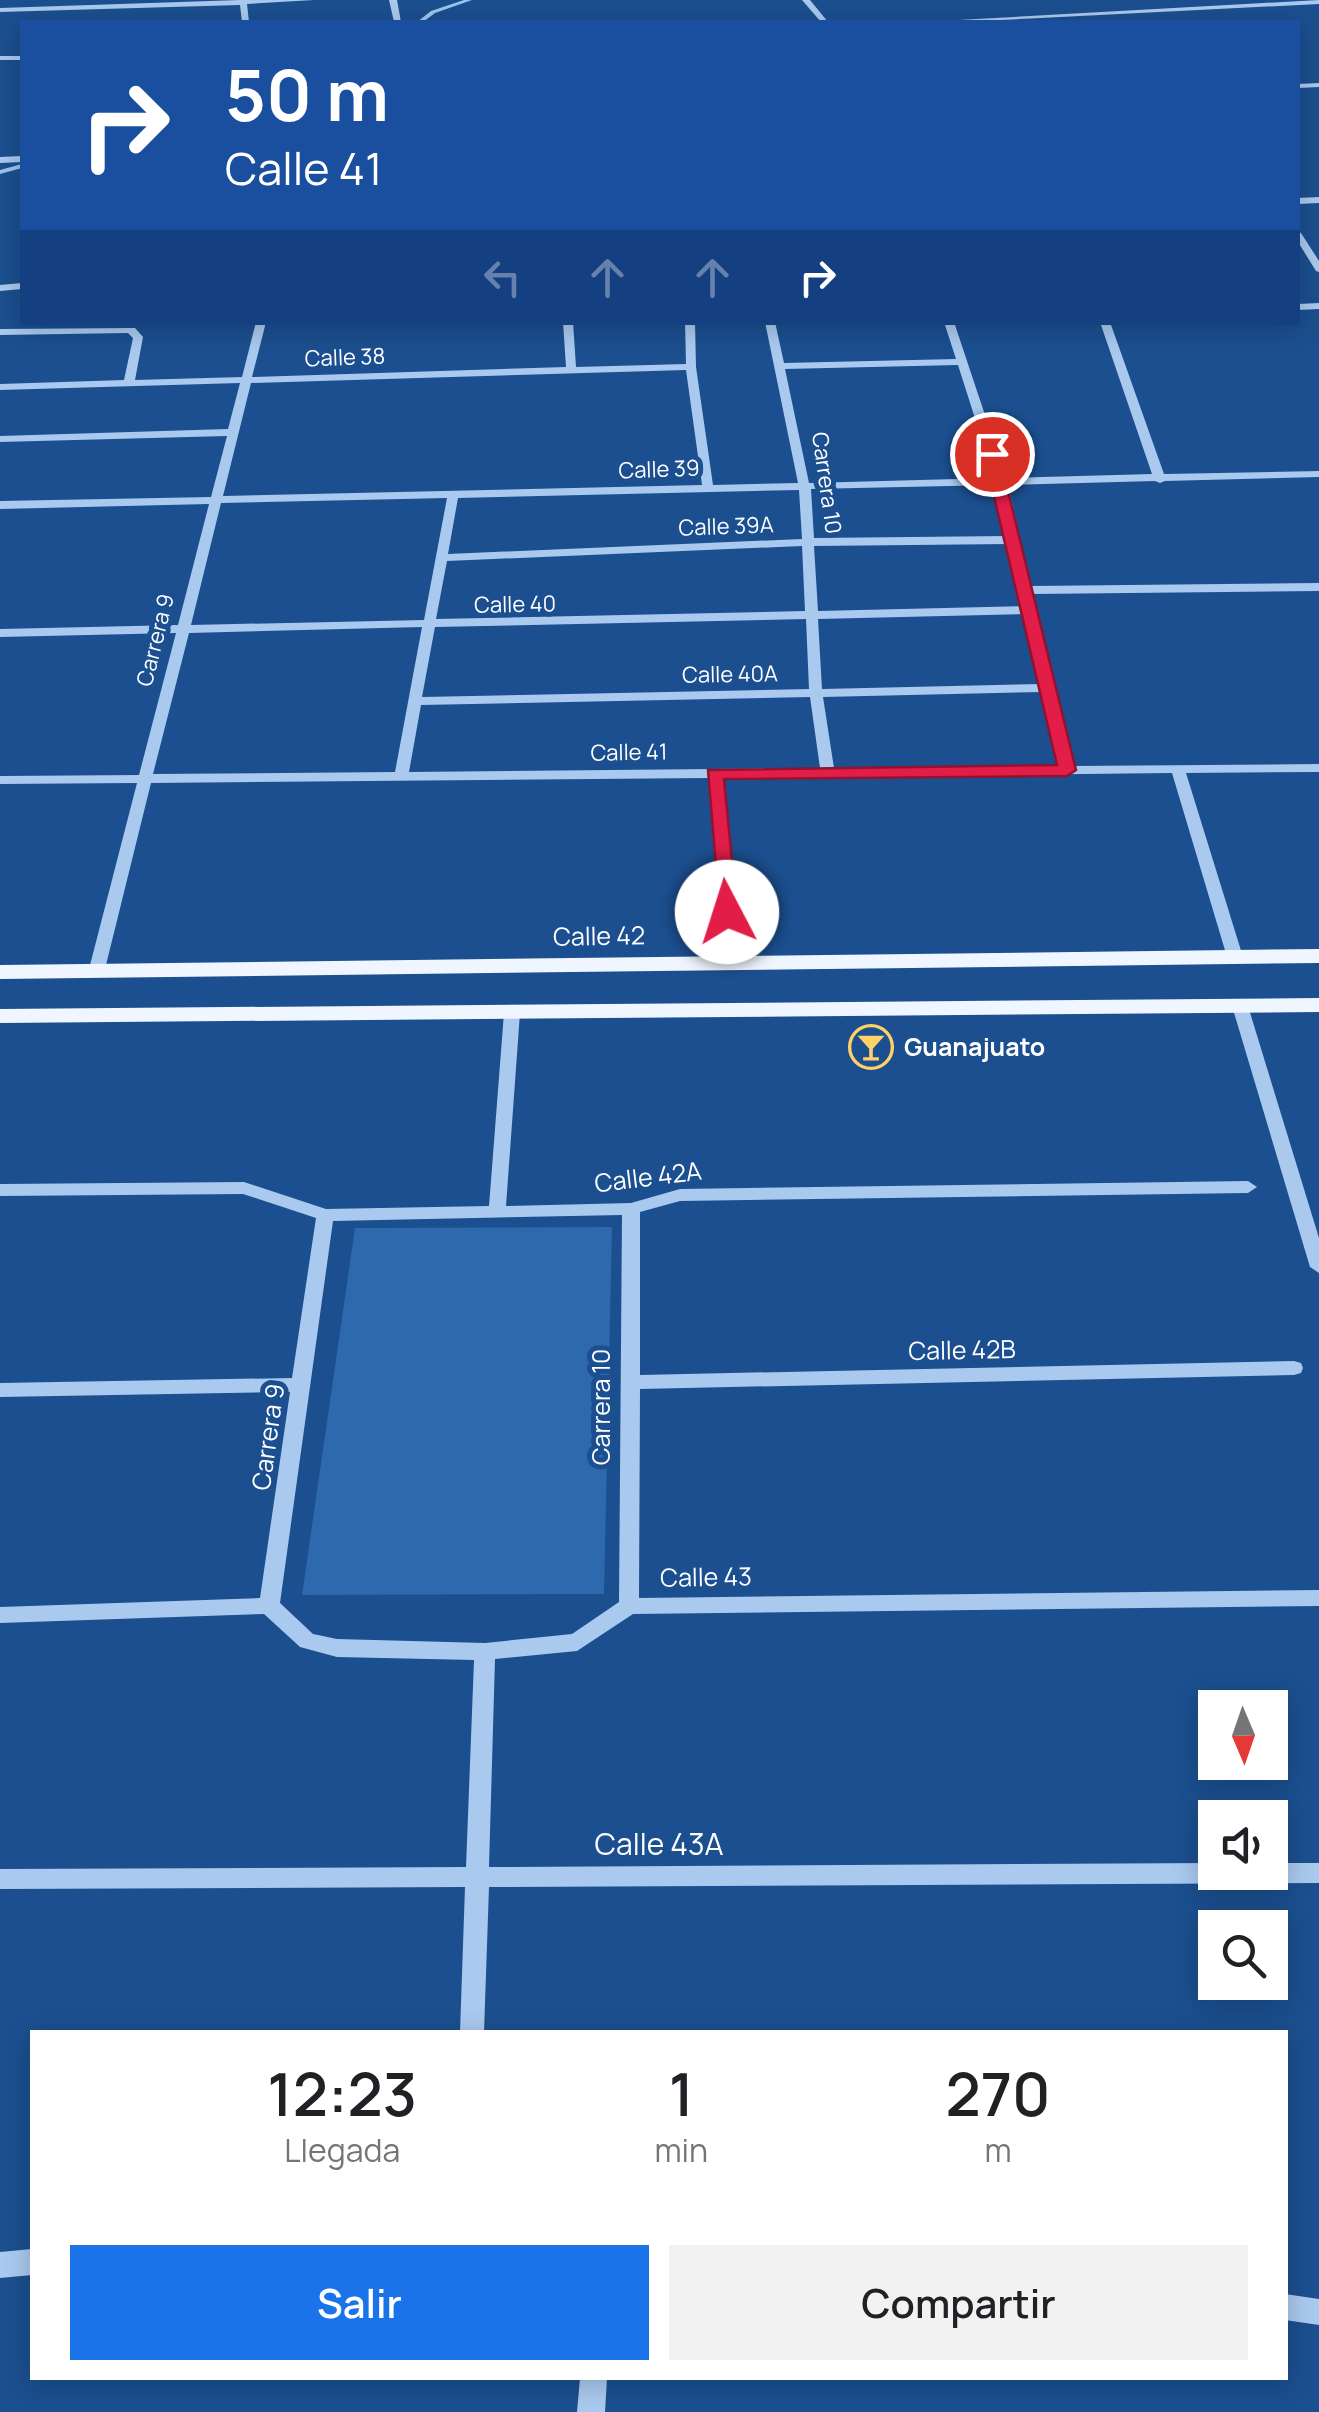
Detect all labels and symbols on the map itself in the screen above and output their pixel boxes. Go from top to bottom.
street label: Calle 38 [304,341,386,373]
pin [950,412,1035,497]
street label: Carrera 10 [805,430,849,536]
street label: Calle 39 [618,453,700,485]
street label: Calle 39A [678,509,774,543]
street label: Calle 40 [474,588,556,620]
street label: Carrera 9 [129,591,181,689]
street label: Calle 40A [682,658,778,690]
street label: Calle 41 [590,736,668,768]
position arrow [675,860,779,964]
street label: Calle 42 [553,917,645,954]
bar icon: Guanajuato [848,1024,894,1070]
place label: Guanajuato [904,1029,1045,1064]
street label: Calle 42A [593,1153,704,1200]
street label: Calle 42B [908,1331,1016,1368]
street label: Carrera 10 [583,1349,618,1465]
street label: Carrera 9 [243,1381,292,1492]
street label: Calle 43 [660,1558,752,1595]
north arrow [1198,1690,1288,1780]
street label: Calle 43A [595,1823,723,1864]

